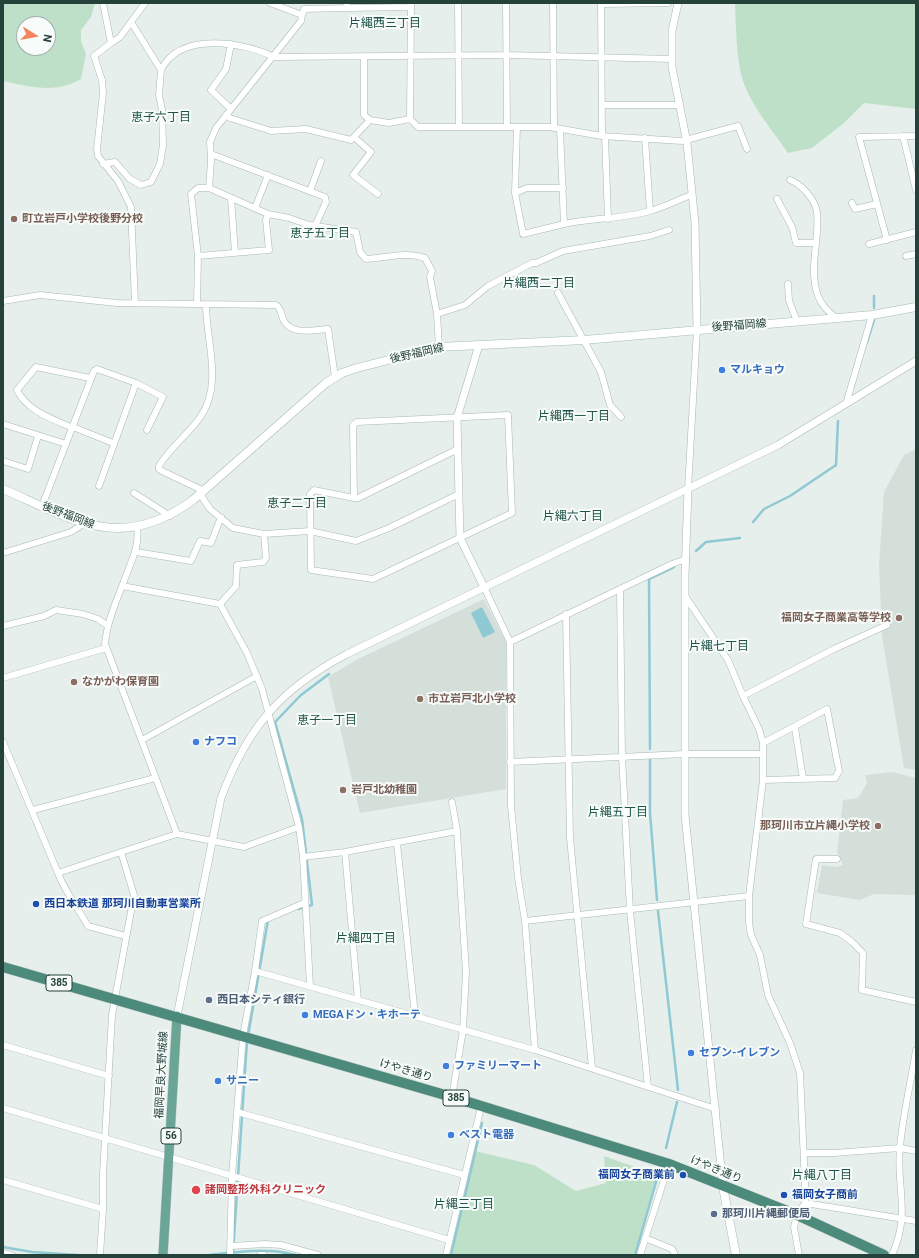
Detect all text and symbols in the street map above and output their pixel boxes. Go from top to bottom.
north arrow [16,16,56,56]
district label: 片縄西三丁目 [349,17,421,31]
text: N [40,33,54,43]
district label: 恵子六丁目 [131,111,191,125]
place label: 町立岩戸小学校後野分校 [22,212,143,226]
marker: 町立岩戸小学校後野分校 [9,214,19,224]
district label: 恵子五丁目 [290,227,350,241]
district label: 片縄西二丁目 [503,277,575,291]
street label: 後野福岡線 [711,317,767,335]
street label: 後野福岡線 [389,341,445,367]
place label: マルキョウ [730,363,785,377]
marker: マルキョウ [717,365,727,375]
district label: 片縄西一丁目 [538,410,610,424]
district label: 恵子二丁目 [267,497,327,511]
street label: 後野福岡線 [40,500,96,532]
district label: 片縄六丁目 [543,510,603,524]
place label: 福岡女子商業高等学校 [781,611,891,625]
marker: 福岡女子商業高等学校 [894,613,904,623]
district label: 片縄七丁目 [689,640,749,654]
place label: なかがわ保育園 [82,675,159,689]
marker: なかがわ保育園 [69,677,79,687]
place label: 市立岩戸北小学校 [428,692,516,706]
marker: 市立岩戸北小学校 [415,694,425,704]
district label: 恵子一丁目 [297,714,357,728]
place label: ナフコ [204,735,237,749]
marker: ナフコ [191,737,201,747]
place label: 岩戸北幼稚園 [351,783,417,797]
marker: 岩戸北幼稚園 [338,785,348,795]
district label: 片縄五丁目 [588,806,648,820]
place label: 那珂川市立片縄小学校 [760,819,870,833]
marker: 那珂川市立片縄小学校 [873,821,883,831]
place label: 西日本鉄道 那珂川自動車営業所 [44,897,201,911]
marker: 西日本鉄道 那珂川自動車営業所 [31,899,41,909]
district label: 片縄四丁目 [336,932,396,946]
road number: 385 [46,975,72,991]
place label: 西日本シティ銀行 [217,993,305,1007]
marker: 西日本シティ銀行 [204,995,214,1005]
place label: MEGAドン・キホーテ [313,1008,421,1022]
marker: MEGAドン・キホーテ [300,1010,310,1020]
street label: 福岡早良大野城線 [153,1031,171,1119]
place label: セブン-イレブン [699,1046,780,1060]
marker: セブン-イレブン [686,1048,696,1058]
street label: けやき通り [378,1057,434,1085]
place label: ファミリーマート [454,1059,542,1073]
marker: ファミリーマート [441,1061,451,1071]
place label: サニー [226,1074,259,1088]
marker: サニー [213,1076,223,1086]
road number: 385 [443,1090,469,1106]
road number: 56 [161,1128,181,1144]
place label: ベスト電器 [459,1128,514,1142]
marker: ベスト電器 [446,1130,456,1140]
street label: けやき通り [688,1154,744,1186]
place label: 福岡女子商業前 [598,1168,675,1182]
district label: 片縄八丁目 [792,1169,852,1183]
marker: 福岡女子商業前 [678,1170,688,1180]
place label: 諸岡整形外科クリニック [205,1183,326,1197]
marker: 諸岡整形外科クリニック [190,1184,202,1196]
place label: 福岡女子商前 [792,1188,858,1202]
marker: 福岡女子商前 [779,1190,789,1200]
district label: 片縄三丁目 [434,1198,494,1212]
place label: 那珂川片縄郵便局 [722,1207,810,1221]
marker: 那珂川片縄郵便局 [709,1209,719,1219]

